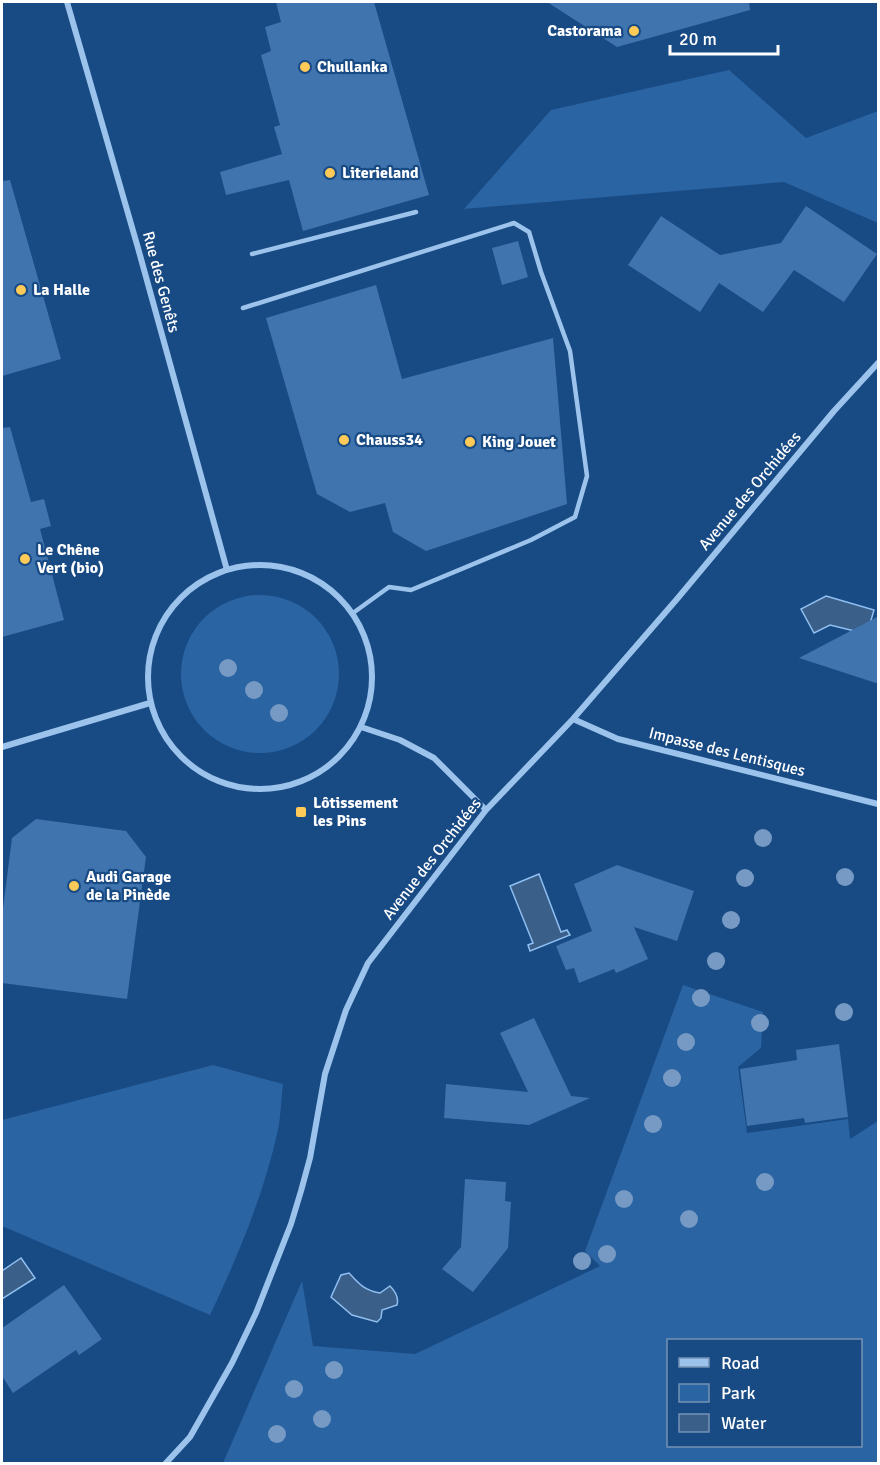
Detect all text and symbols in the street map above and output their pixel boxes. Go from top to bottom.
scale bar [670,18,778,56]
place label: Castorama [547,21,622,41]
marker: Castorama [627,24,641,38]
text: 20 m [679,28,717,50]
place label: Chullanka [317,57,388,77]
marker: Chullanka [298,60,312,74]
place label: Literieland [342,163,419,183]
marker: Literieland [323,166,337,180]
street label: Rue des Genêts [138,229,184,335]
place label: La Halle [33,280,90,300]
marker: La Halle [14,283,28,297]
street label: Avenue des Orchidées [695,428,805,554]
place label: Chauss34 [356,430,423,450]
place label: King Jouet [482,432,556,452]
marker: Chauss34 [337,433,351,447]
marker: King Jouet [463,435,477,449]
place label: Le Chêne Vert (bio) [37,540,104,578]
marker: Le Chêne Vert (bio) [18,552,32,566]
street label: Impasse des Lentisques [647,723,807,781]
place label: Lôtissement les Pins [313,793,398,831]
street label: Avenue des Orchidées [378,794,486,924]
marker: Lôtissement les Pins [294,805,308,819]
place label: Audi Garage de la Pinède [86,867,171,905]
marker: Audi Garage de la Pinède [67,879,81,893]
legend [667,1339,862,1447]
text: Road [721,1352,760,1374]
text: Park [721,1382,756,1404]
text: Water [721,1412,767,1434]

